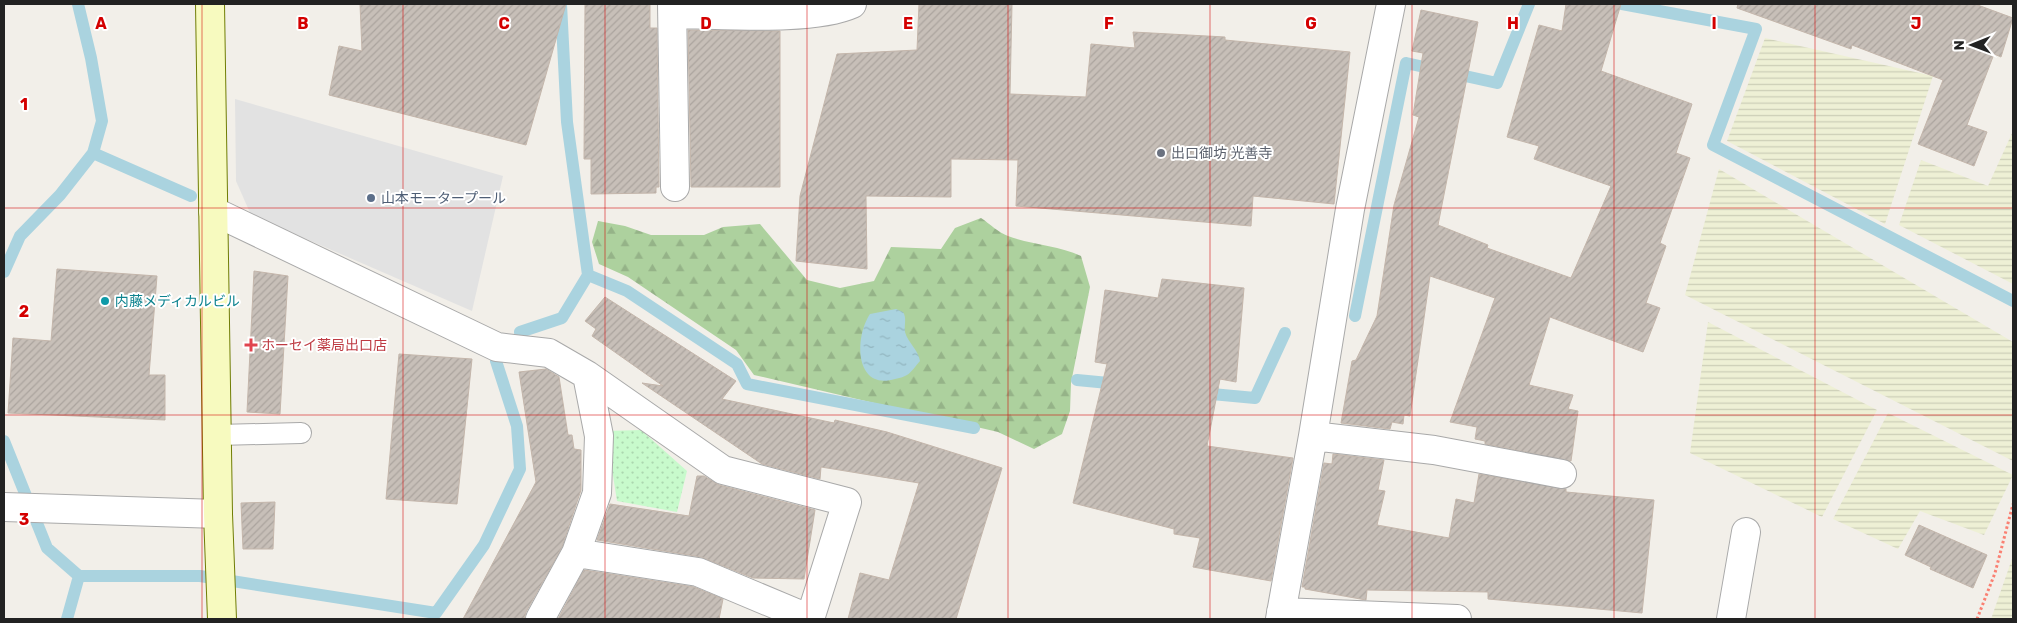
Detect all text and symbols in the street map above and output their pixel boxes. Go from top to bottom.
text: A [95,14,107,33]
text: B [297,14,309,33]
text: C [498,14,510,33]
text: D [700,14,712,33]
text: E [903,14,913,33]
text: F [1104,14,1114,33]
text: G [1305,14,1317,33]
text: H [1507,14,1519,33]
text: I [1711,14,1717,33]
text: J [1911,14,1921,33]
north arrow [1947,20,1997,70]
text: N [1951,40,1968,50]
text: 1 [20,95,28,114]
place label: 出口御坊 光善寺 [1171,145,1272,162]
marker: 出口御坊 光善寺 [1155,147,1167,159]
place label: 山本モータープール [381,190,506,207]
marker: 山本モータープール [365,192,377,204]
place label: 内藤メディカルビル [115,293,240,310]
marker: 内藤メディカルビル [99,295,111,307]
text: 2 [19,302,29,321]
place label: ホーセイ薬局出口店 [261,337,387,354]
marker: ホーセイ薬局出口店 [245,339,257,351]
text: 3 [19,510,29,529]

